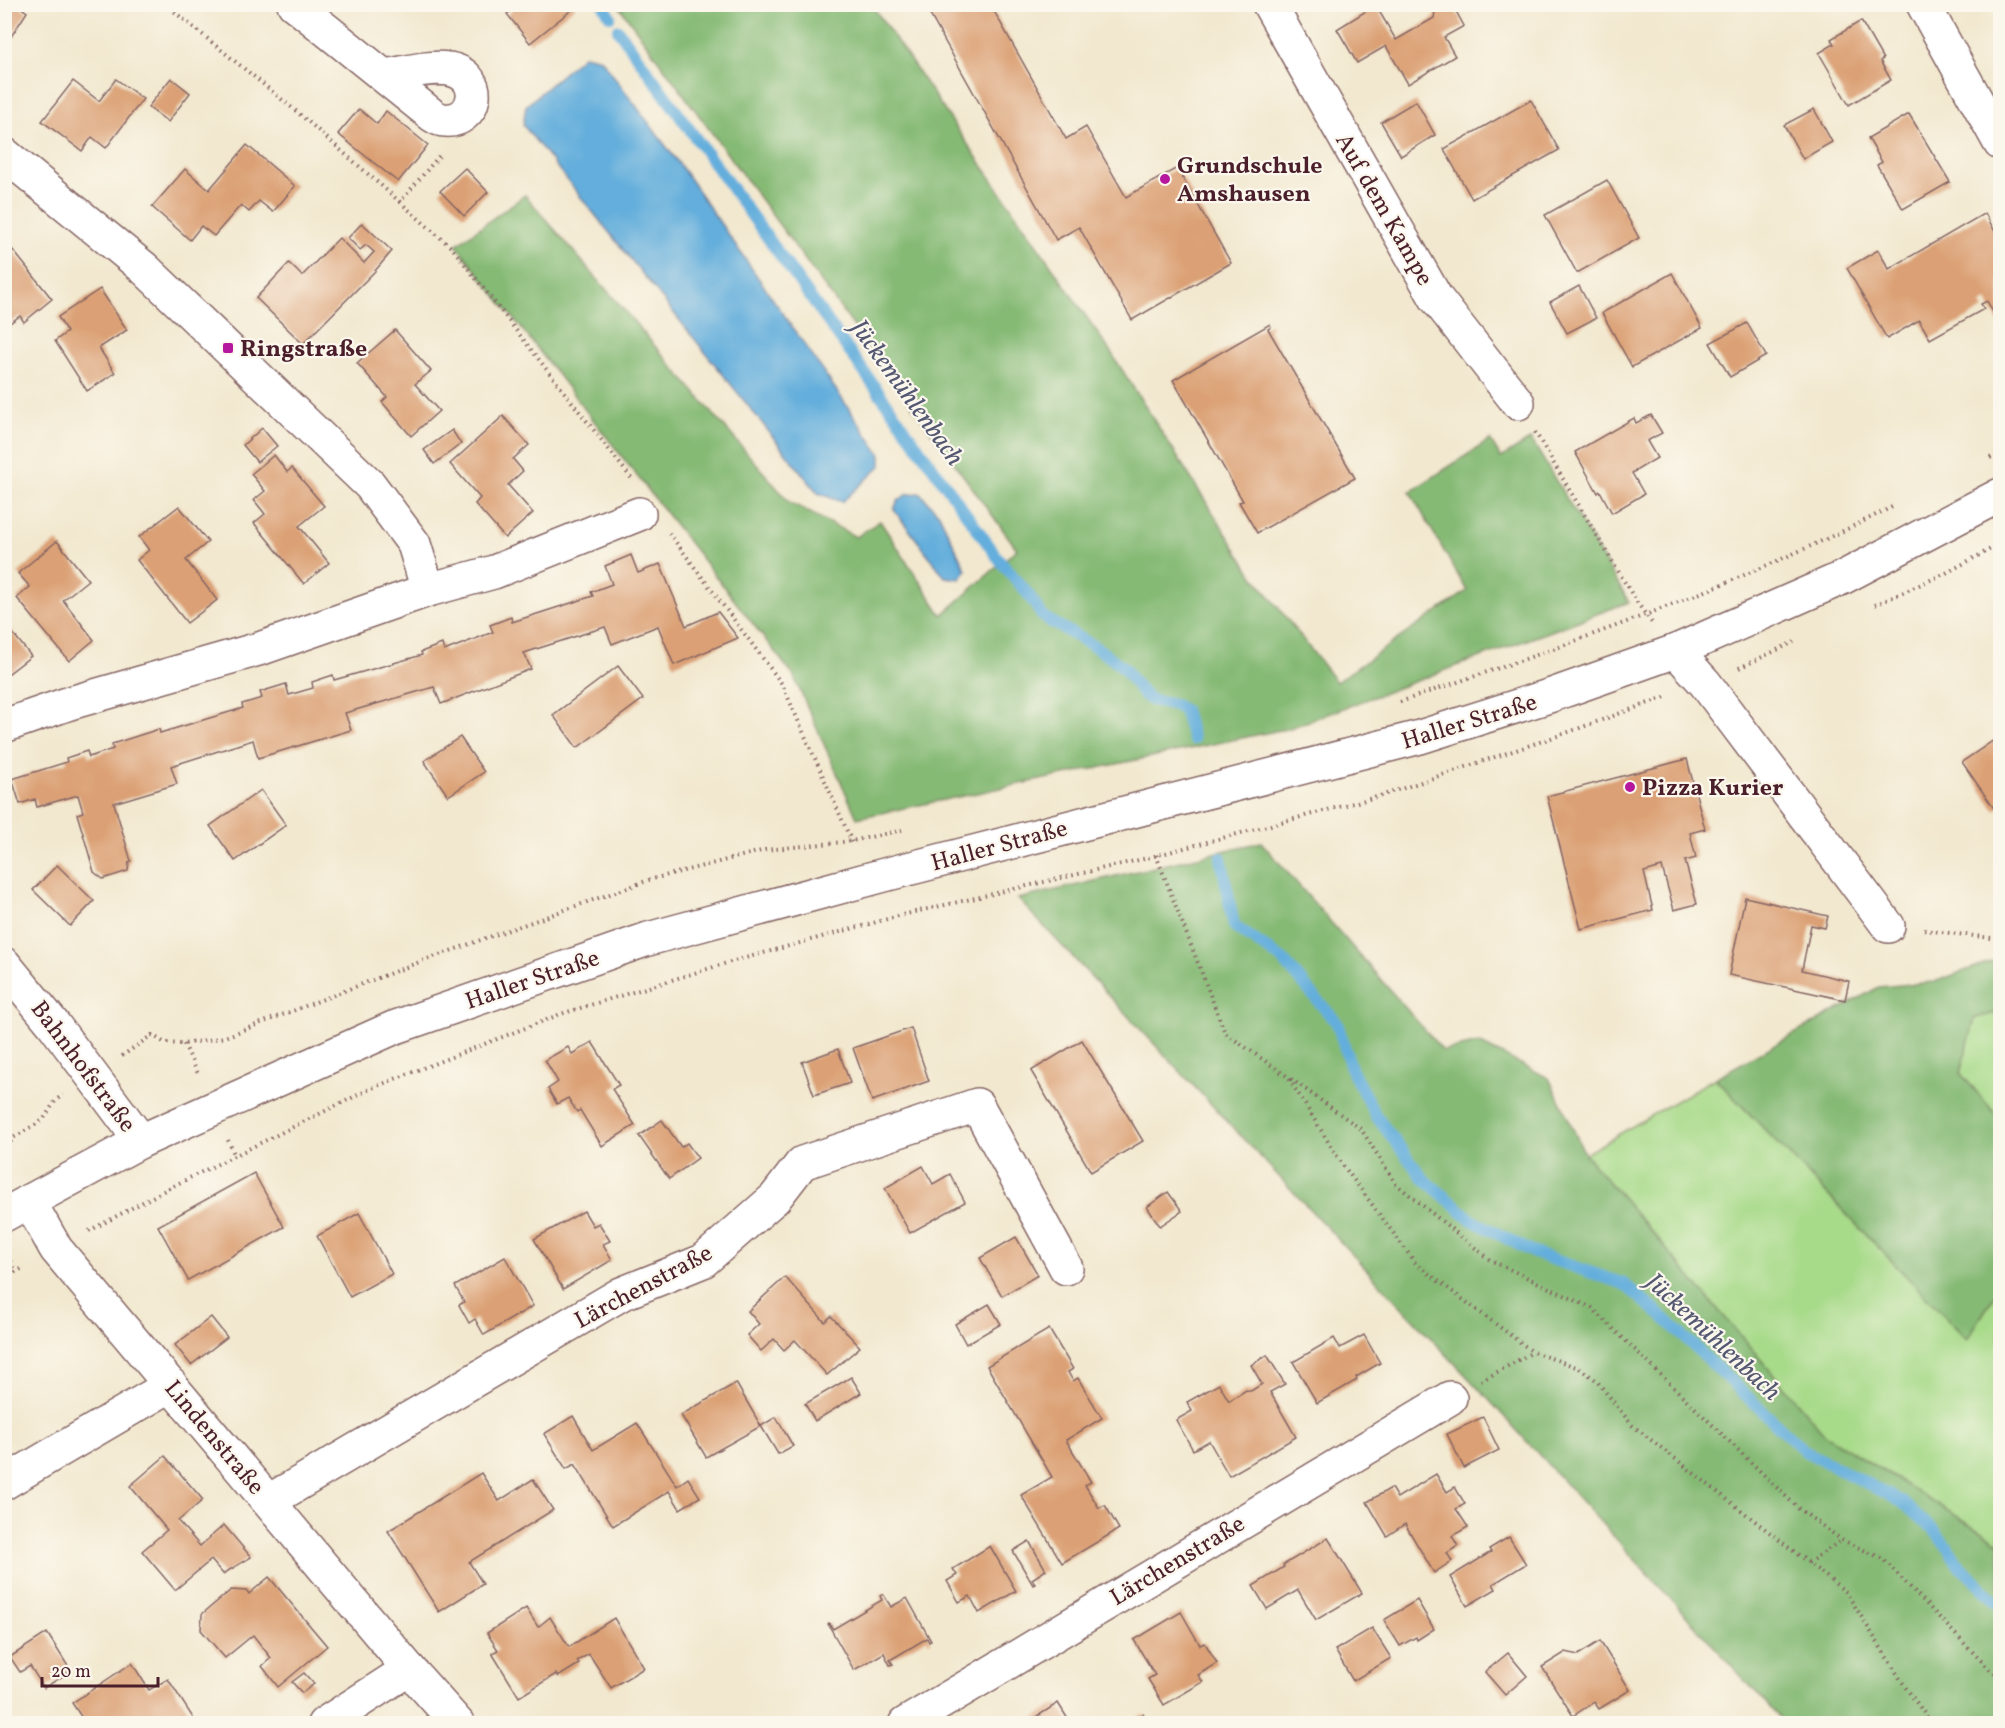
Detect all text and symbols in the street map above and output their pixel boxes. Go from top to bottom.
street label: Auf dem Kampe [1326,127,1441,293]
place label: Grundschule Amshausen [1177,150,1323,212]
marker: Grundschule Amshausen [1158,172,1172,186]
water label: Jückemühlenbach [839,310,972,474]
place label: Ringstraße [240,333,367,367]
marker: Ringstraße [221,341,235,355]
street label: Haller Straße [1398,686,1542,760]
place label: Pizza Kurier [1642,772,1783,806]
marker: Pizza Kurier [1623,780,1637,794]
street label: Haller Straße [927,812,1072,881]
street label: Haller Straße [461,942,604,1020]
street label: Bahnhofstraße [22,994,143,1140]
street label: Lärchenstraße [569,1237,719,1338]
water label: Jückemühlenbach [1635,1263,1788,1410]
street label: Lindenstraße [155,1373,272,1503]
street label: Lärchenstraße [1104,1508,1252,1615]
scale bar [42,1650,158,1688]
text: 20 m [51,1660,91,1685]

